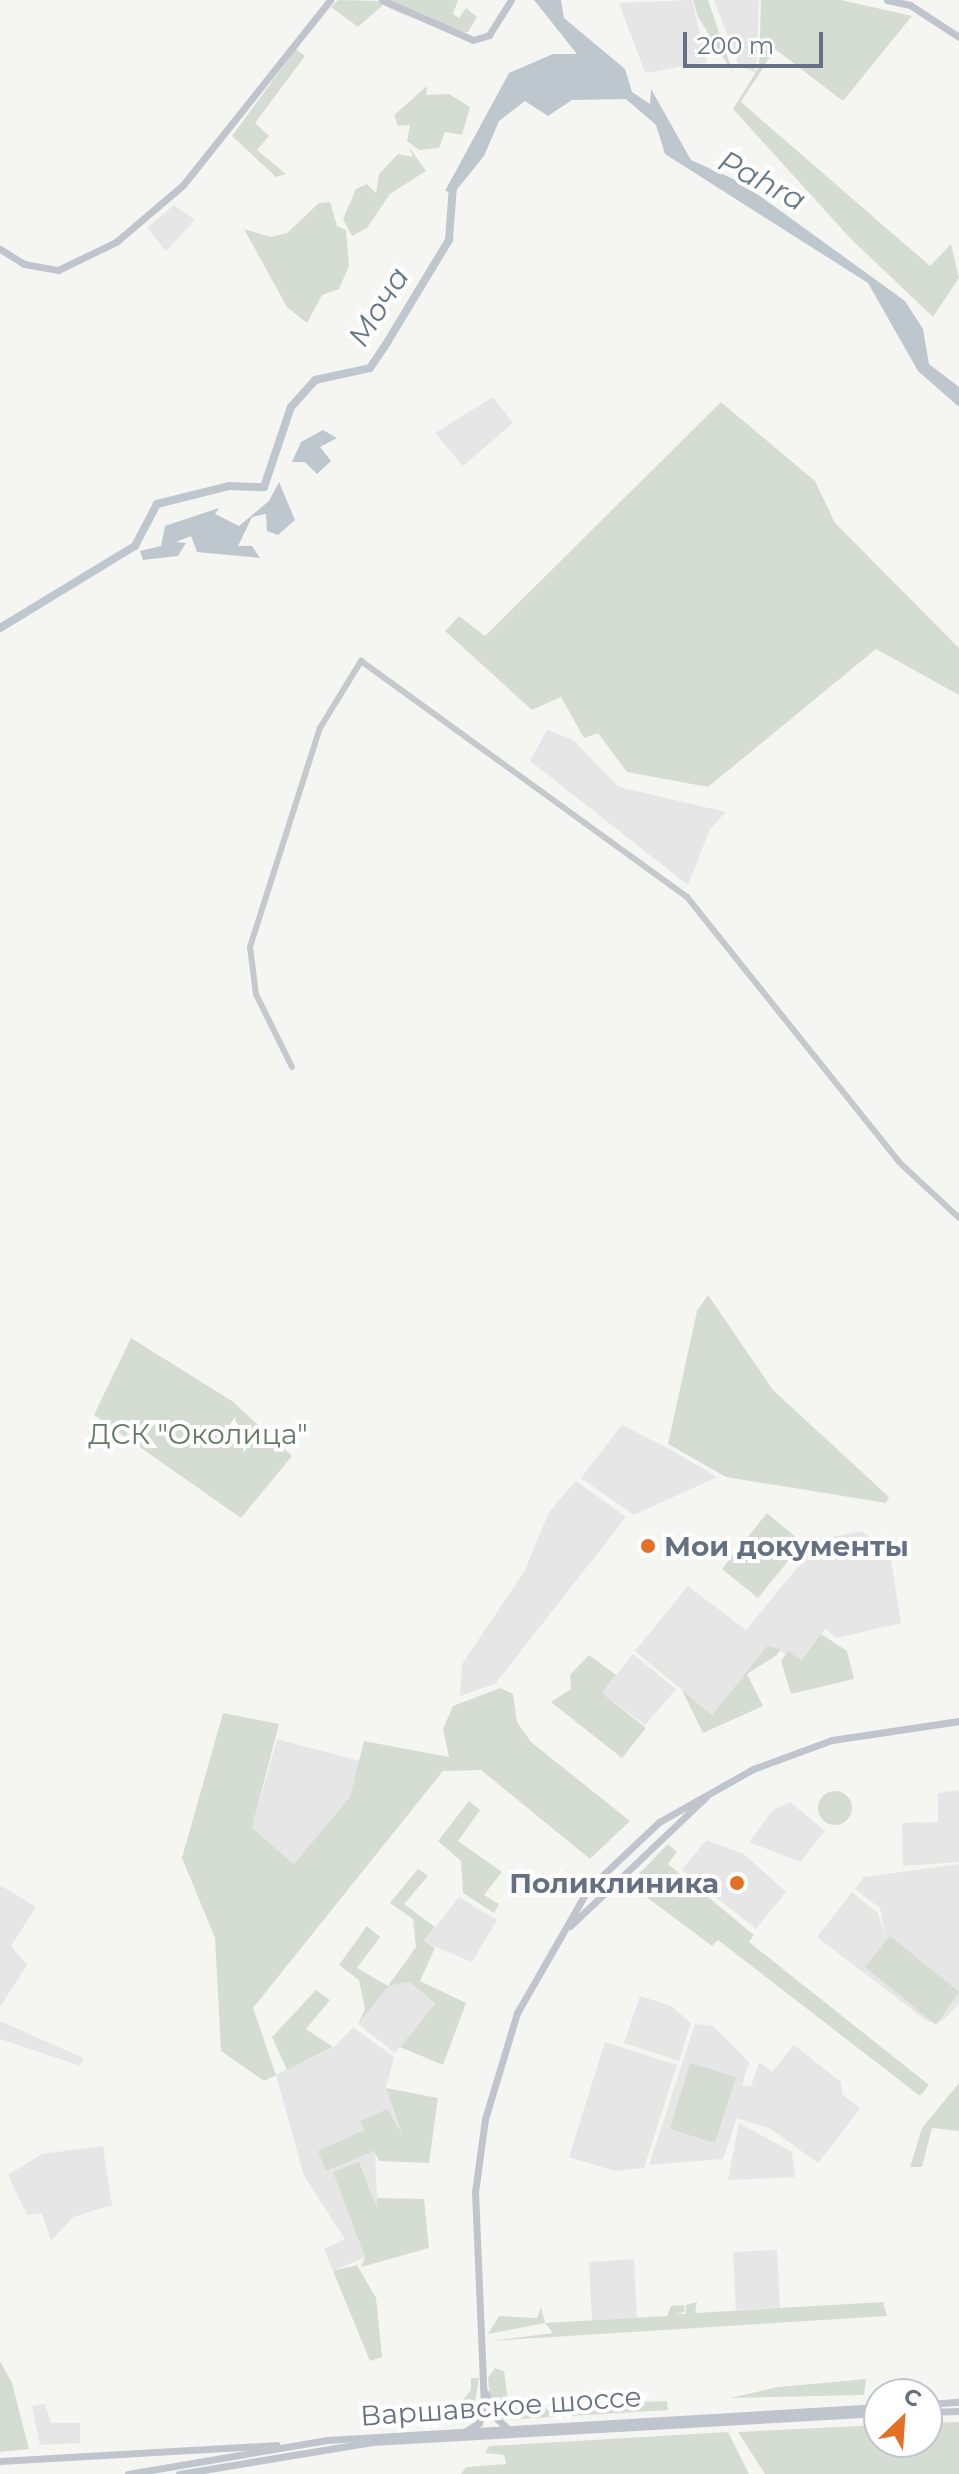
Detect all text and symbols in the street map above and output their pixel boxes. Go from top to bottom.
scale bar [687,16,827,66]
text: 200 m [697,31,774,60]
water label: Pahra [712,143,812,219]
water label: Моча [341,261,417,353]
park label: ДСК "Околица" [88,1417,308,1451]
place label: Мои документы [664,1529,909,1563]
marker: Мои документы [639,1537,657,1555]
place label: Поликлиника [509,1866,719,1900]
marker: Поликлиника [726,1872,748,1894]
north arrow [863,2378,943,2458]
street label: Варшавское шоссе [359,2379,643,2433]
text: С [900,2382,925,2413]

